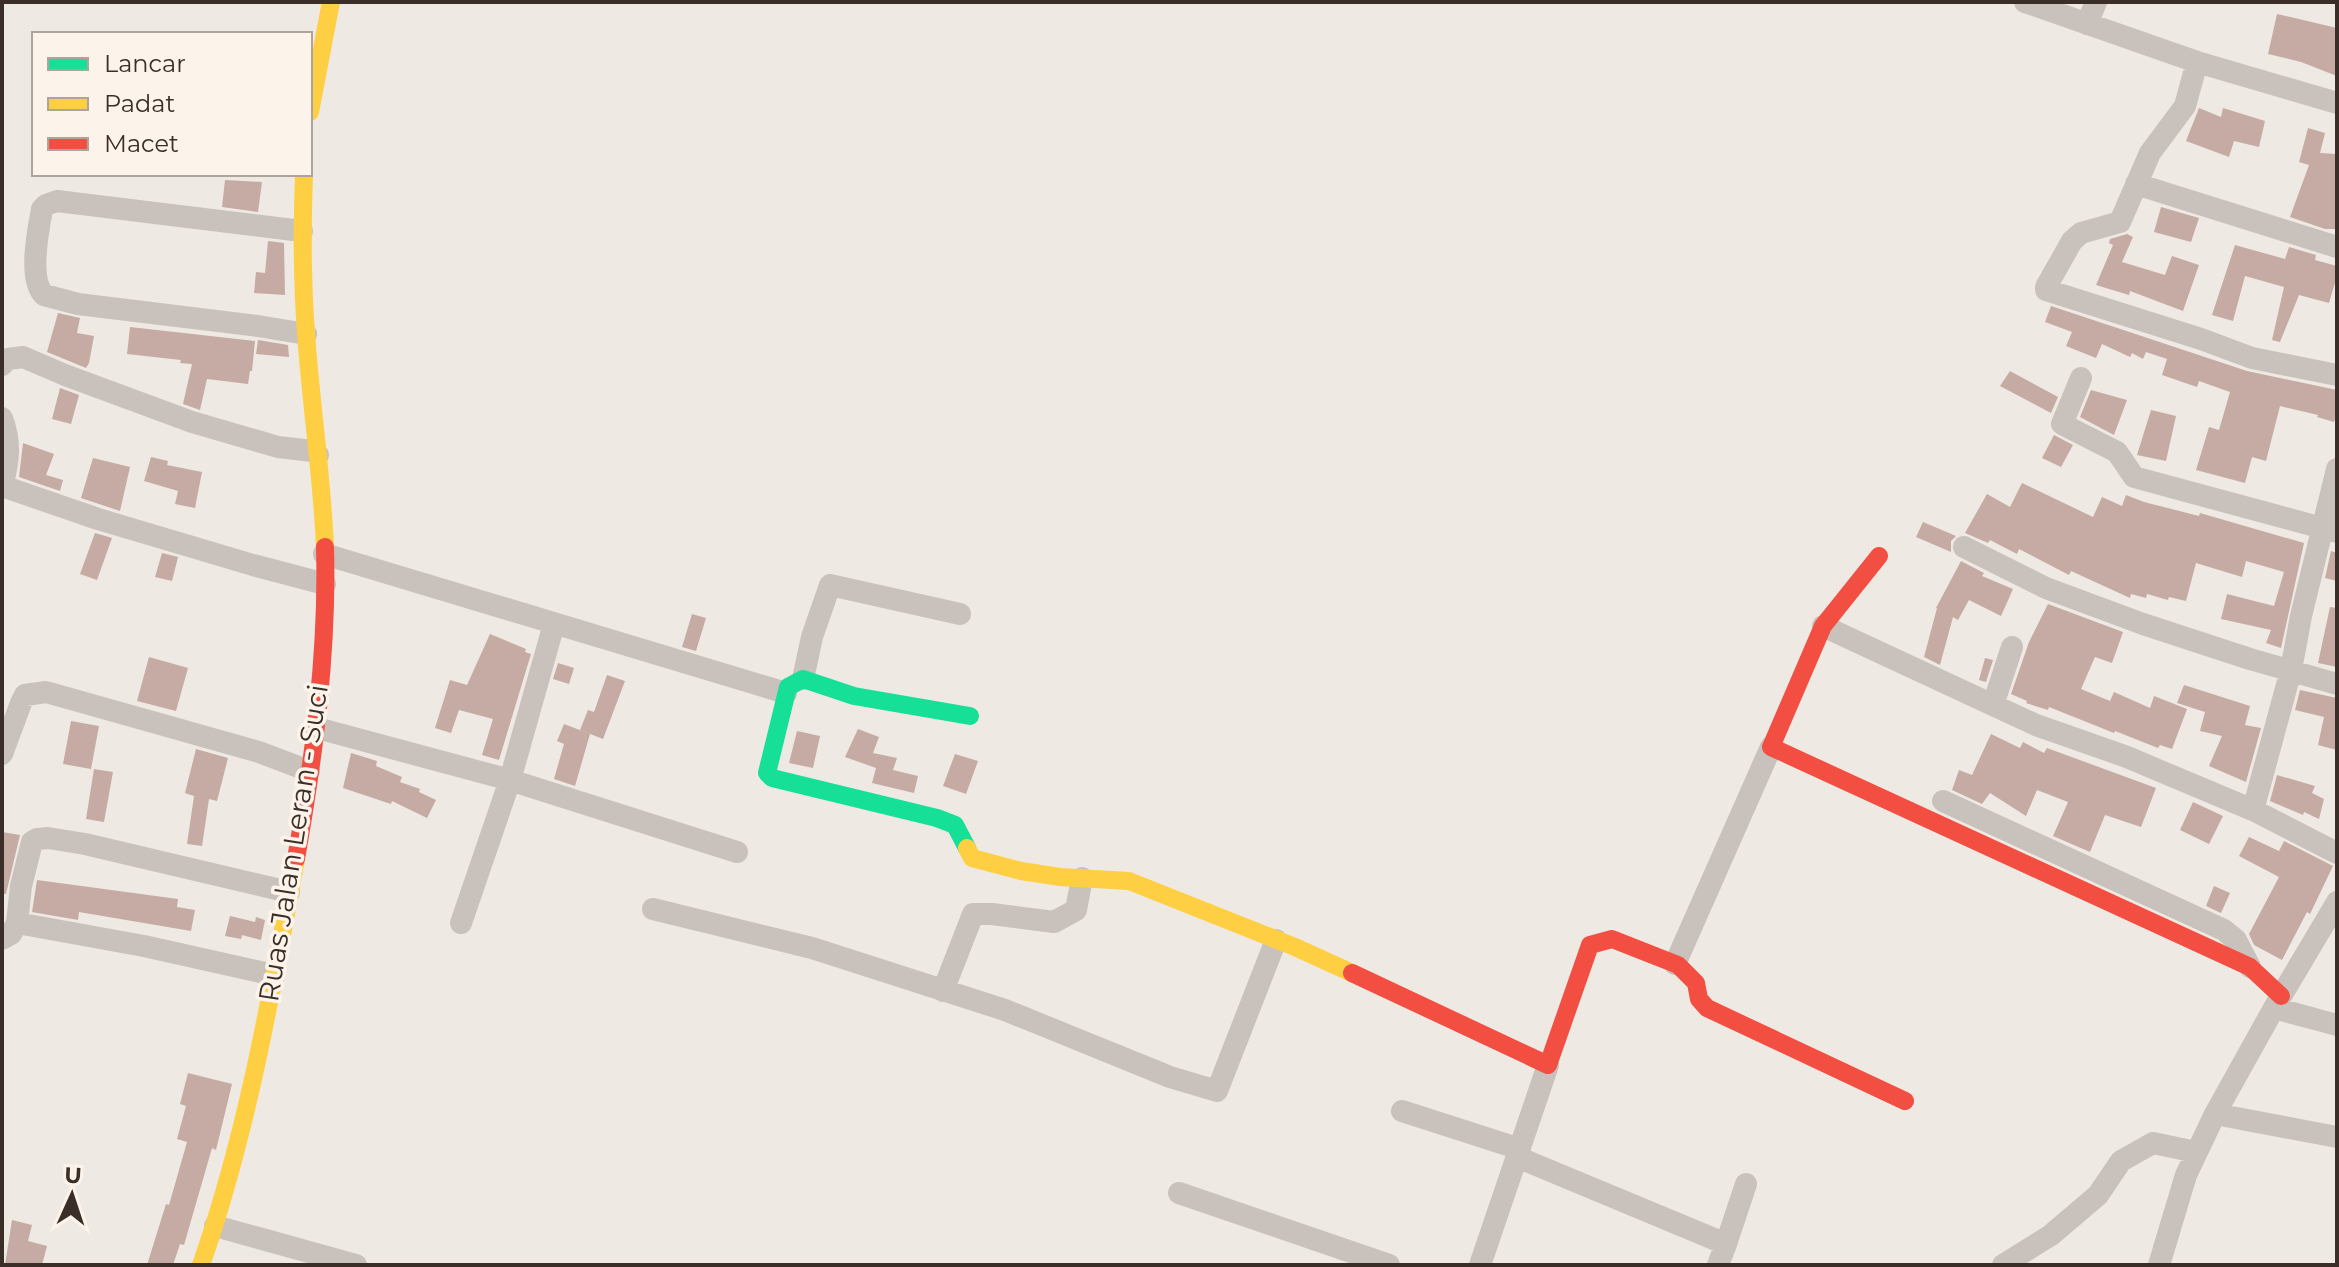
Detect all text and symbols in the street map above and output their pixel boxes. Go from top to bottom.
legend [32,32,312,176]
text: Lancar [104,49,186,78]
text: Padat [104,89,175,118]
text: Macet [104,129,179,158]
street label: Ruas Jalan Leran - Suci [251,682,335,1004]
north arrow [32,1155,112,1235]
text: U [64,1162,82,1189]

